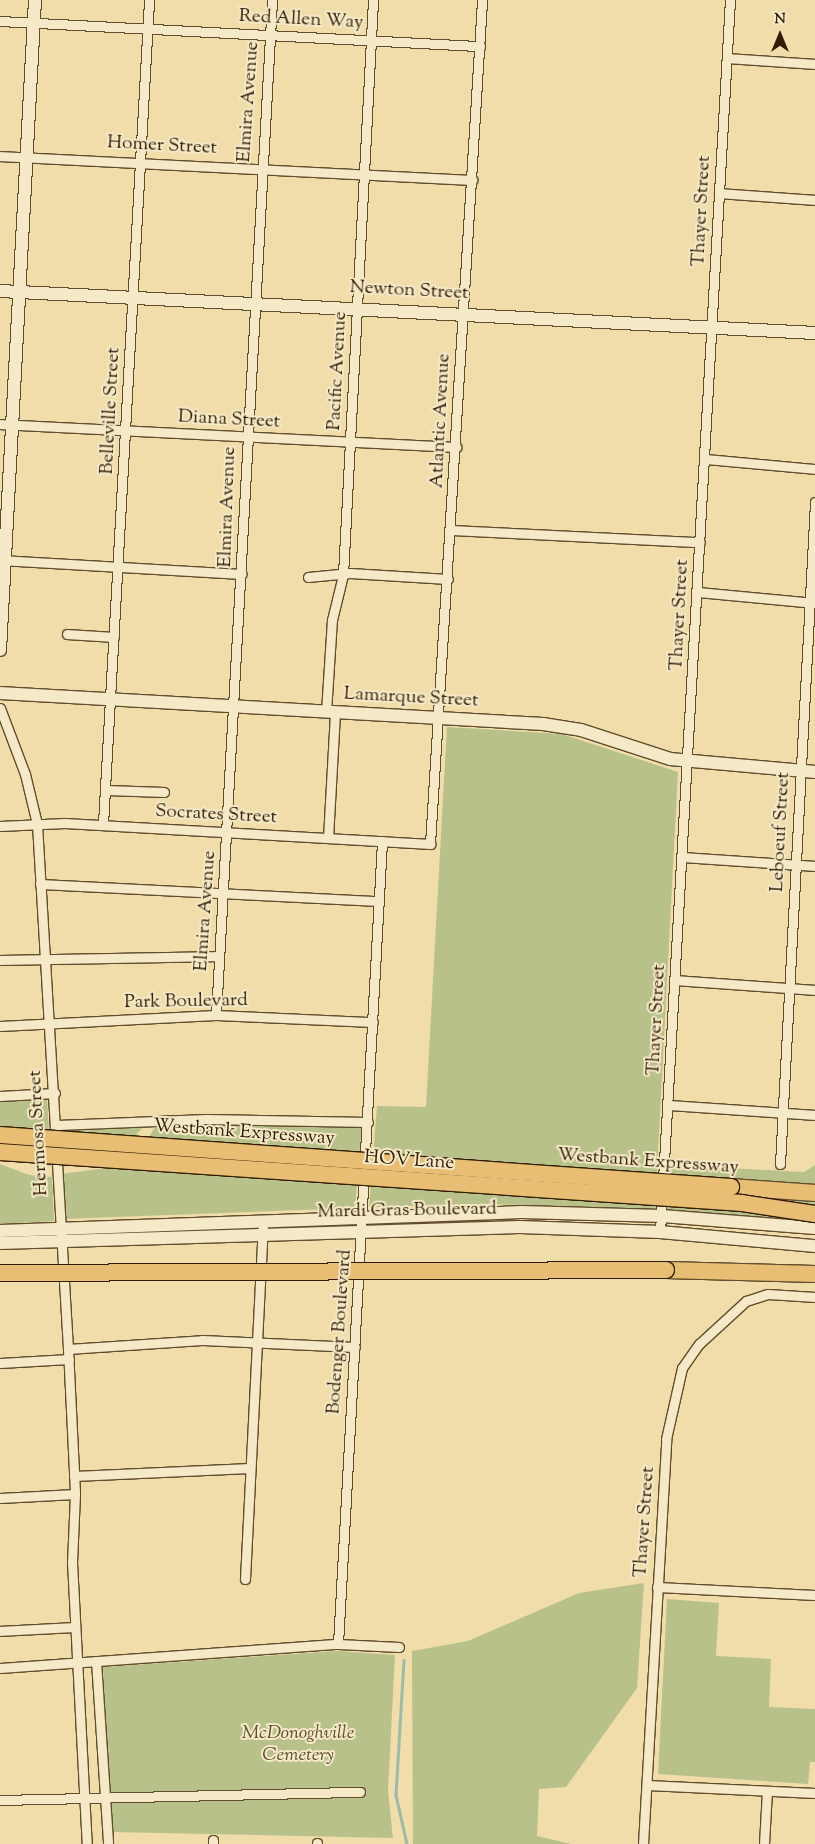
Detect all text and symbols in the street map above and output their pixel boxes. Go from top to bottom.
street label: Red Allen Way [238,5,364,35]
north arrow [755,10,805,60]
text: N [774,10,786,30]
street label: Elmira Avenue [233,41,265,163]
street label: Homer Street [106,132,218,160]
street label: Thayer Street [688,155,716,267]
street label: Newton Street [349,277,469,305]
street label: Pacific Avenue [323,311,353,431]
street label: Belleville Street [96,347,126,475]
street label: Atlantic Avenue [426,353,456,489]
street label: Diana Street [177,406,281,434]
street label: Elmira Avenue [214,446,242,568]
street label: Thayer Street [666,559,694,671]
street label: Lamarque Street [343,683,479,713]
street label: Leboeuf Street [766,771,796,893]
street label: Socrates Street [155,800,277,830]
street label: Elmira Avenue [190,850,222,972]
street label: Thayer Street [643,964,671,1076]
street label: Park Boulevard [124,990,248,1014]
street label: Hermosa Street [24,1069,54,1197]
street label: Westbank Expressway [152,1115,336,1151]
street label: Westbank Expressway [556,1144,740,1180]
street label: HOV Lane [363,1146,455,1176]
street label: Mardi Gras Boulevard [317,1198,497,1224]
street label: Bodenger Boulevard [323,1249,357,1415]
street label: Thayer Street [630,1466,660,1578]
park label: McDonoghville Cemetery [242,1723,354,1767]

